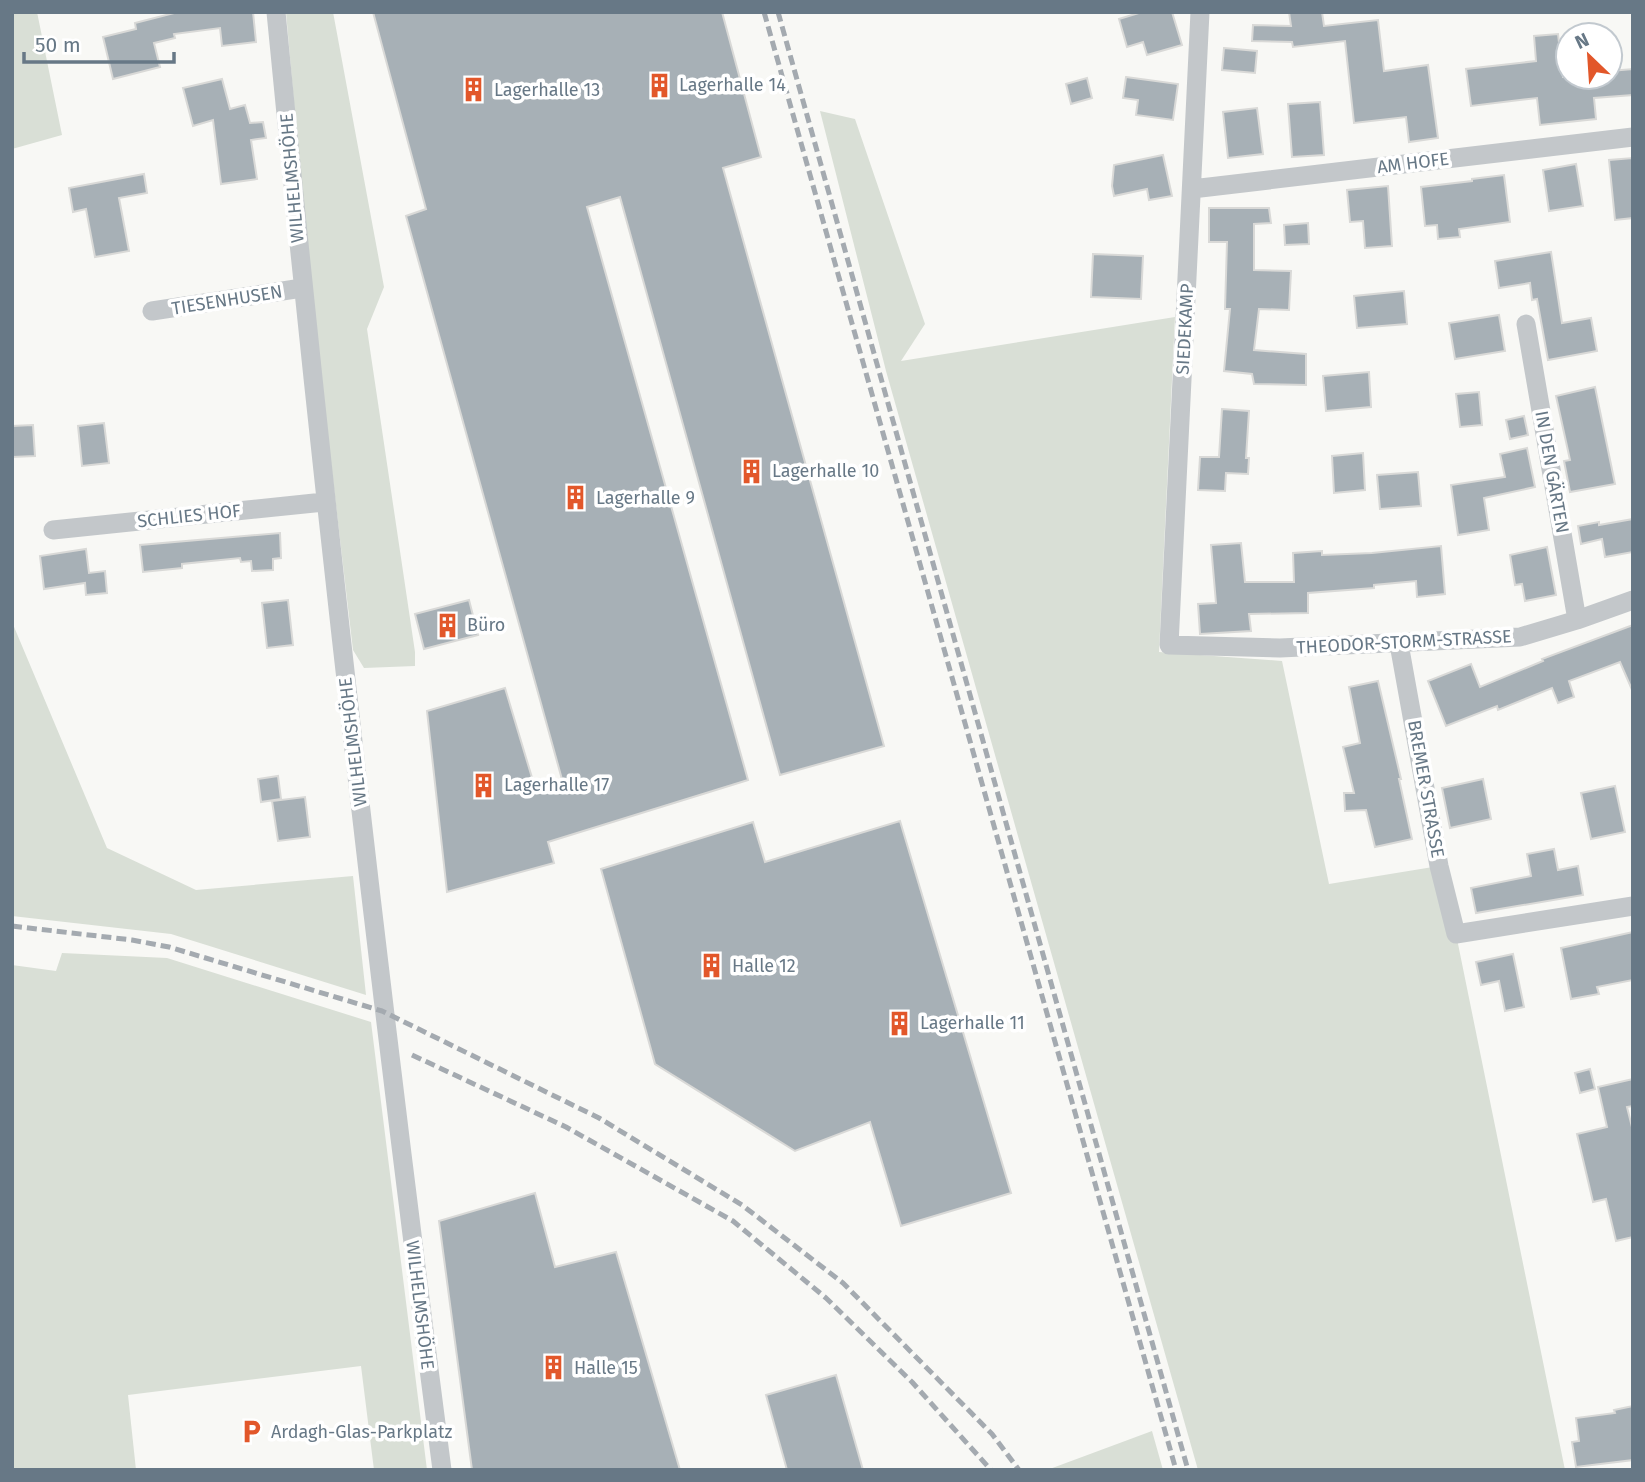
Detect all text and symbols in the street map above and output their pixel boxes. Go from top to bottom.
scale bar [24,21,175,65]
north arrow [1554,21,1624,91]
text: N [1571,28,1593,54]
text: 50 m [35,32,81,58]
building icon: Lagerhalle 14 [645,71,673,99]
place label: Lagerhalle 14 [679,74,786,96]
building icon: Lagerhalle 13 [460,76,488,104]
place label: Lagerhalle 13 [494,79,600,101]
street label: WILHELMSHÖHE [275,112,309,244]
street label: AM HOFE [1376,148,1450,178]
street label: TIESENHUSEN [170,280,284,320]
street label: SIEDEKAMP [1172,283,1198,375]
street label: IN DEN GÄRTEN [1530,409,1574,535]
building icon: Lagerhalle 10 [738,457,766,485]
place label: Lagerhalle 10 [772,460,879,482]
building icon: Lagerhalle 9 [562,484,590,512]
place label: Lagerhalle 9 [596,487,695,509]
street label: SCHLIES HOF [136,500,242,532]
building icon: Büro [433,611,461,639]
place label: Büro [467,614,505,636]
street label: THEODOR-STORM-STRASSE [1296,625,1512,659]
street label: WILHELMSHÖHE [334,676,372,808]
street label: BREMER STRASSE [1403,718,1449,860]
building icon: Lagerhalle 17 [470,771,498,799]
place label: Lagerhalle 17 [504,774,609,796]
building icon: Halle 12 [698,952,726,980]
place label: Halle 12 [732,955,796,977]
building icon: Lagerhalle 11 [886,1009,914,1037]
place label: Lagerhalle 11 [920,1012,1025,1034]
street label: WILHELMSHÖHE [401,1239,439,1371]
building icon: Halle 15 [540,1354,568,1382]
place label: Halle 15 [574,1357,638,1379]
parking icon: Ardagh-Glas-Parkplatz [237,1418,265,1446]
place label: Ardagh-Glas-Parkplatz [271,1421,452,1443]

